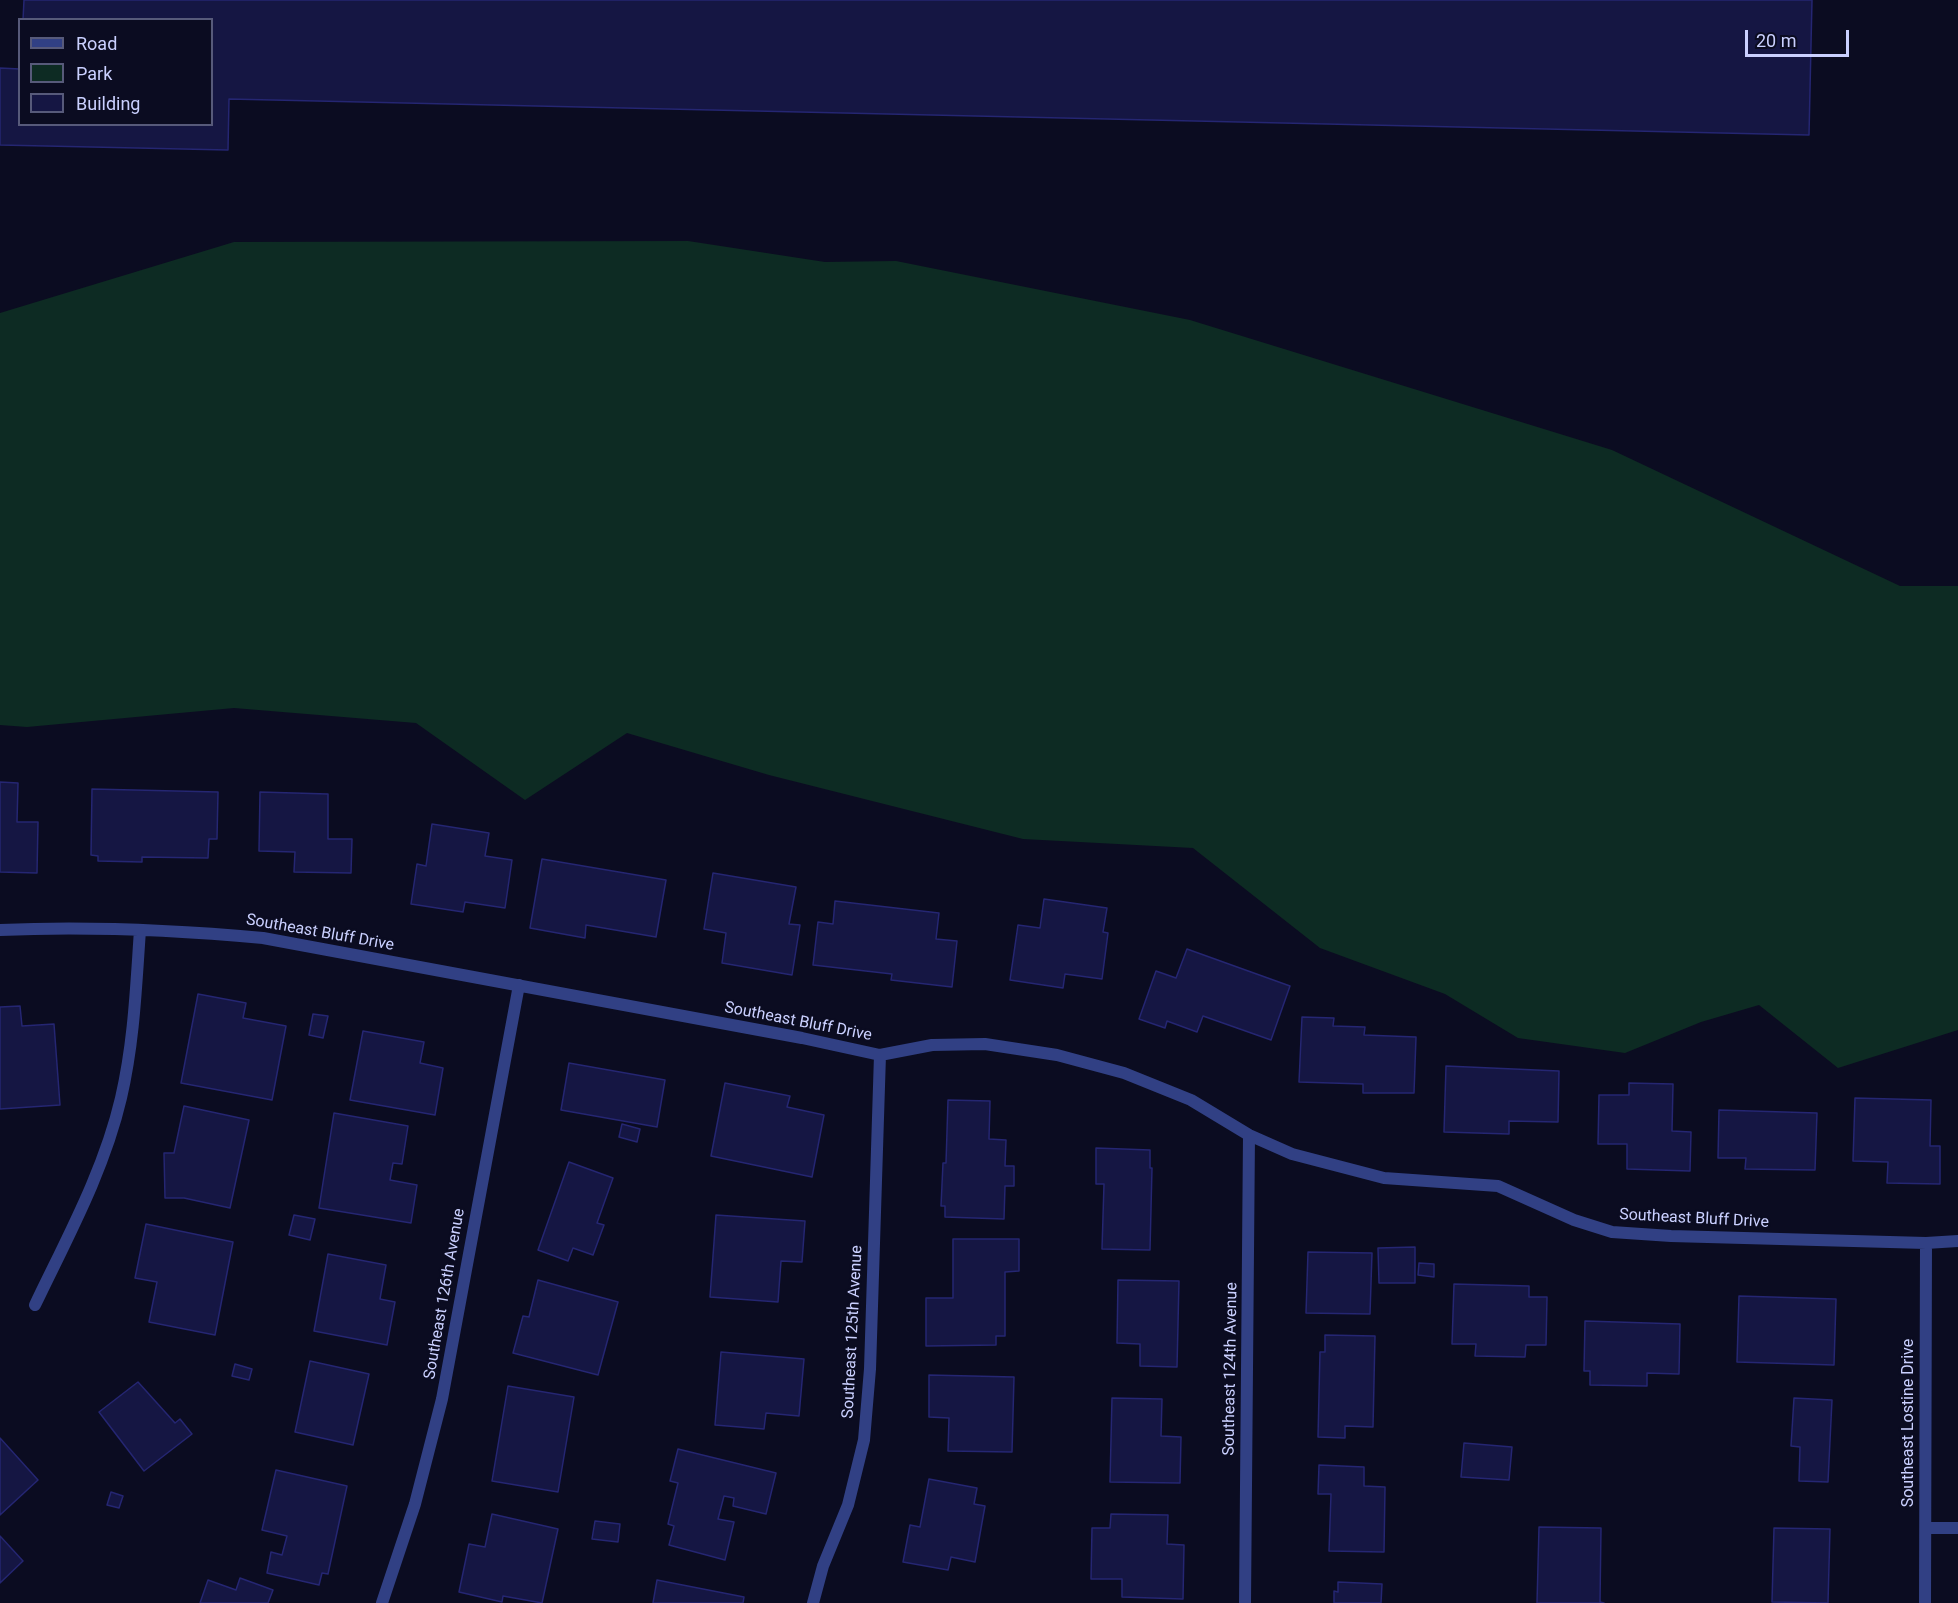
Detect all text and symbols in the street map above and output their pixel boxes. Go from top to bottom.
legend [18,18,213,126]
scale bar [1748,18,1852,56]
text: 20 m [1756,30,1796,51]
text: Road [76,33,117,54]
text: Park [76,63,112,84]
text: Building [76,93,140,114]
street label: Southeast Bluff Drive [245,911,395,955]
street label: Southeast Bluff Drive [723,998,873,1046]
street label: Southeast Bluff Drive [1619,1205,1769,1233]
street label: Southeast 126th Avenue [420,1207,470,1381]
street label: Southeast 125th Avenue [839,1245,867,1419]
street label: Southeast 124th Avenue [1220,1282,1242,1456]
street label: Southeast Lostine Drive [1899,1339,1919,1507]

